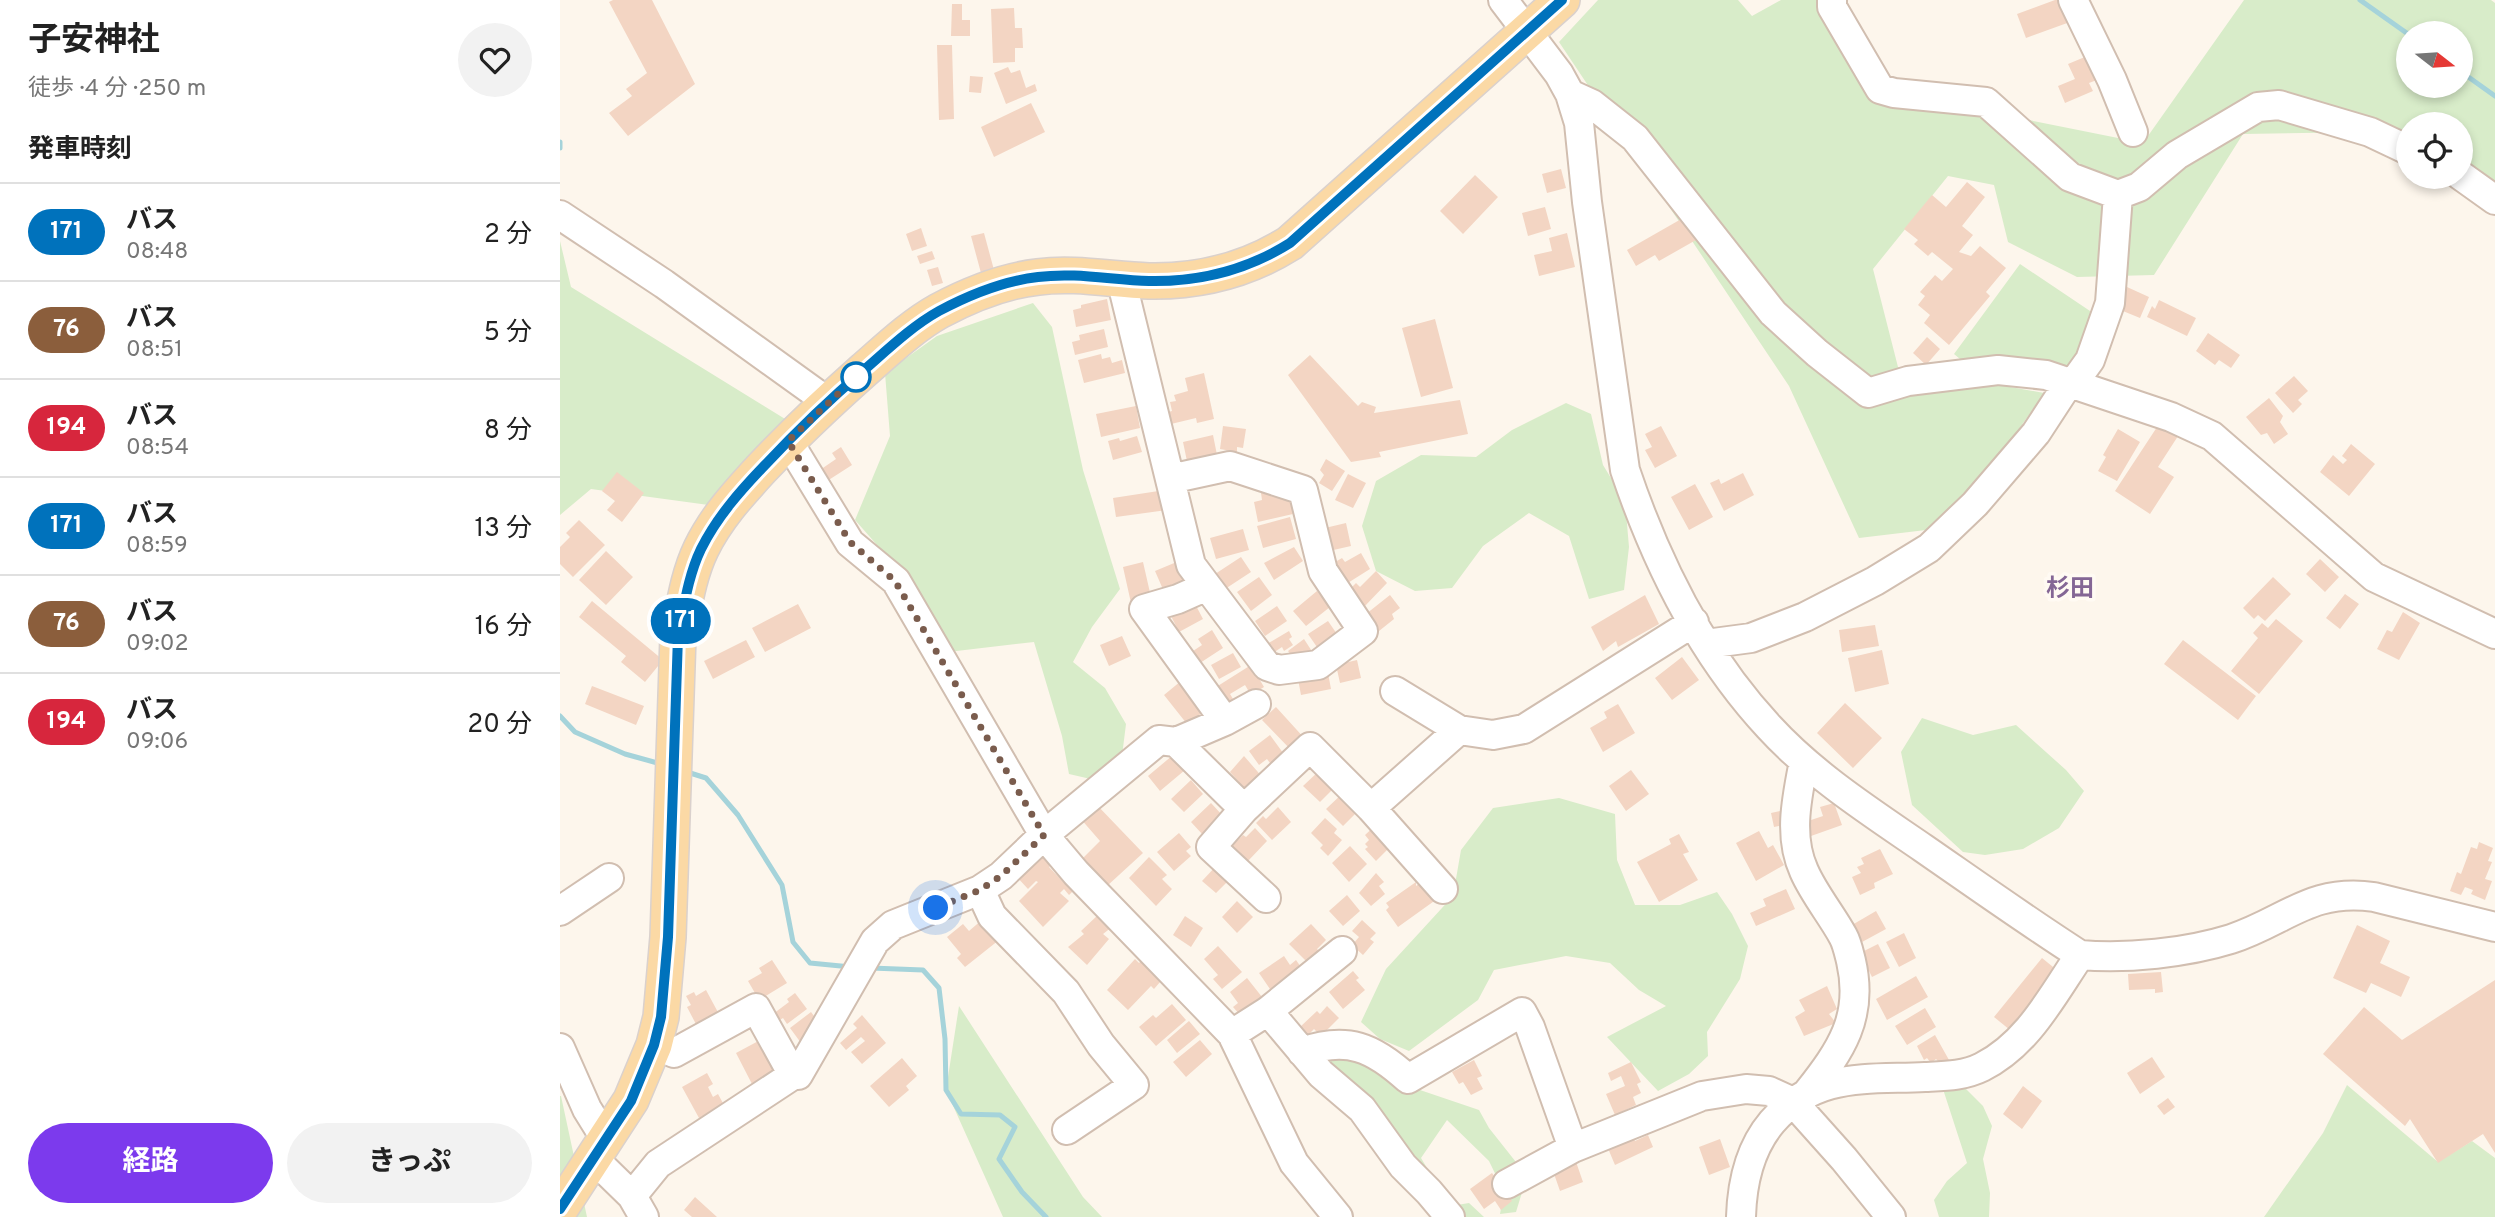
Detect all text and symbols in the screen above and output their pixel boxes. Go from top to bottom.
text: 子安神社 [28,21,160,63]
north arrow [2396,21,2473,98]
map controls [2396,21,2473,189]
button: heart [458,23,532,97]
text: 徒歩 · 4 分 · 250 m [28,75,206,104]
button: locate [2396,112,2473,189]
text: 発車時刻 [28,134,132,167]
text: バス [126,205,178,238]
text: 171 [50,217,83,247]
text: 2 分 [484,219,532,252]
text: 08:48 [126,238,188,267]
text: バス [126,303,178,336]
text: 76 [53,315,80,345]
text: 5 分 [484,317,532,350]
text: 08:51 [126,336,183,365]
unlabelled marker [841,362,871,392]
text: バス [126,401,178,434]
text: 194 [47,413,86,443]
text: 8 分 [484,415,532,448]
text: 08:54 [126,434,189,463]
text: バス [126,499,178,532]
text: 171 [50,511,83,541]
text: 13 分 [475,513,532,546]
text: 08:59 [126,532,188,561]
district label: 杉田 [2046,575,2094,605]
text: バス [126,597,178,630]
line badge: 171 [641,598,721,644]
text: 171 [665,606,697,636]
text: 76 [53,609,80,639]
text: 16 分 [475,611,532,644]
text: 09:02 [126,630,189,659]
text: バス [126,695,178,728]
text: 194 [47,707,86,737]
text: 20 分 [467,709,532,742]
text: 09:06 [126,728,188,757]
your location [918,890,953,925]
button: 経路 [28,1123,273,1203]
button: きっぷ [287,1123,532,1203]

